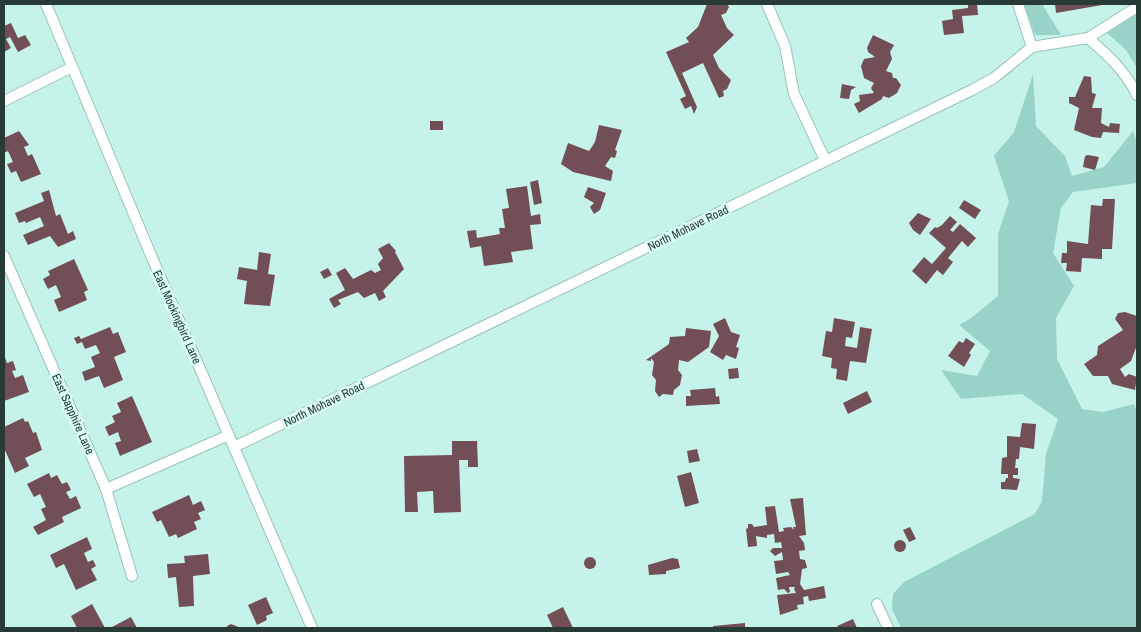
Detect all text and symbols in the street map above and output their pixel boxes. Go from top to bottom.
street label: North Mohave Road [645,202,731,254]
street label: East Mockingbird Lane [149,268,205,366]
street label: East Sapphire Lane [48,371,98,457]
street label: North Mohave Road [281,378,367,430]

